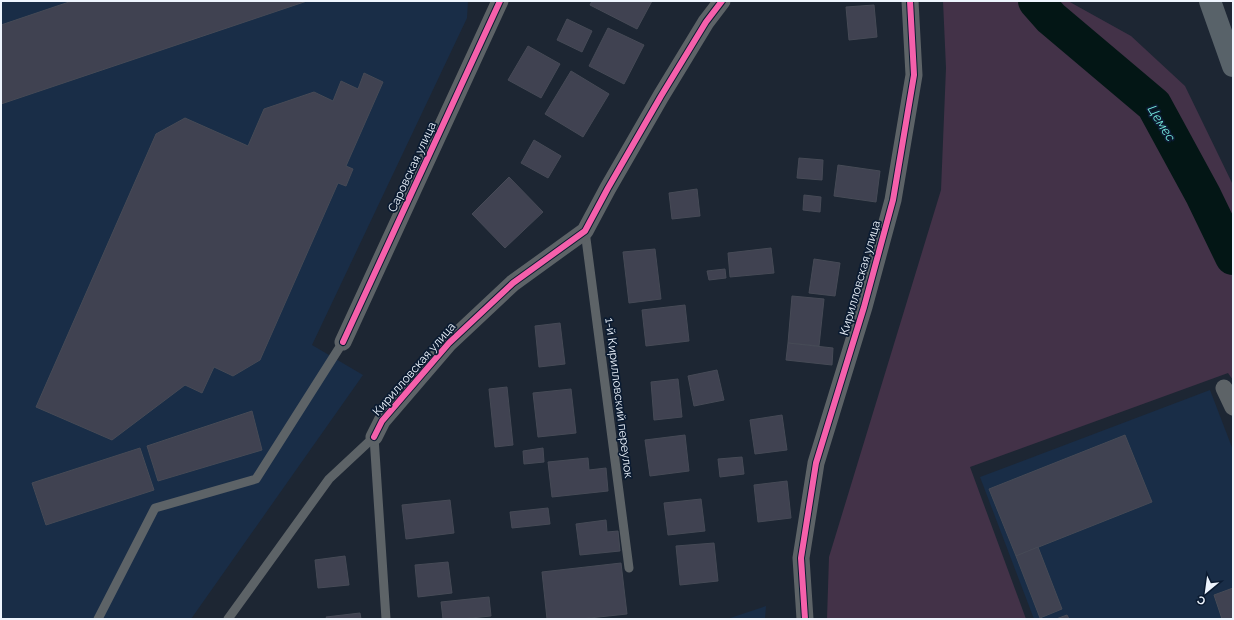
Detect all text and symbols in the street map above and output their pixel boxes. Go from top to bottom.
water label: Цемес [1145,102,1179,144]
street label: Саровская улица [385,120,439,214]
street label: Кирилловская улица [837,219,883,337]
street label: 1-й Кирилловский переулок [602,317,636,479]
street label: Кирилловская улица [370,320,458,418]
north arrow [1186,572,1226,612]
text: С [1195,593,1208,608]

